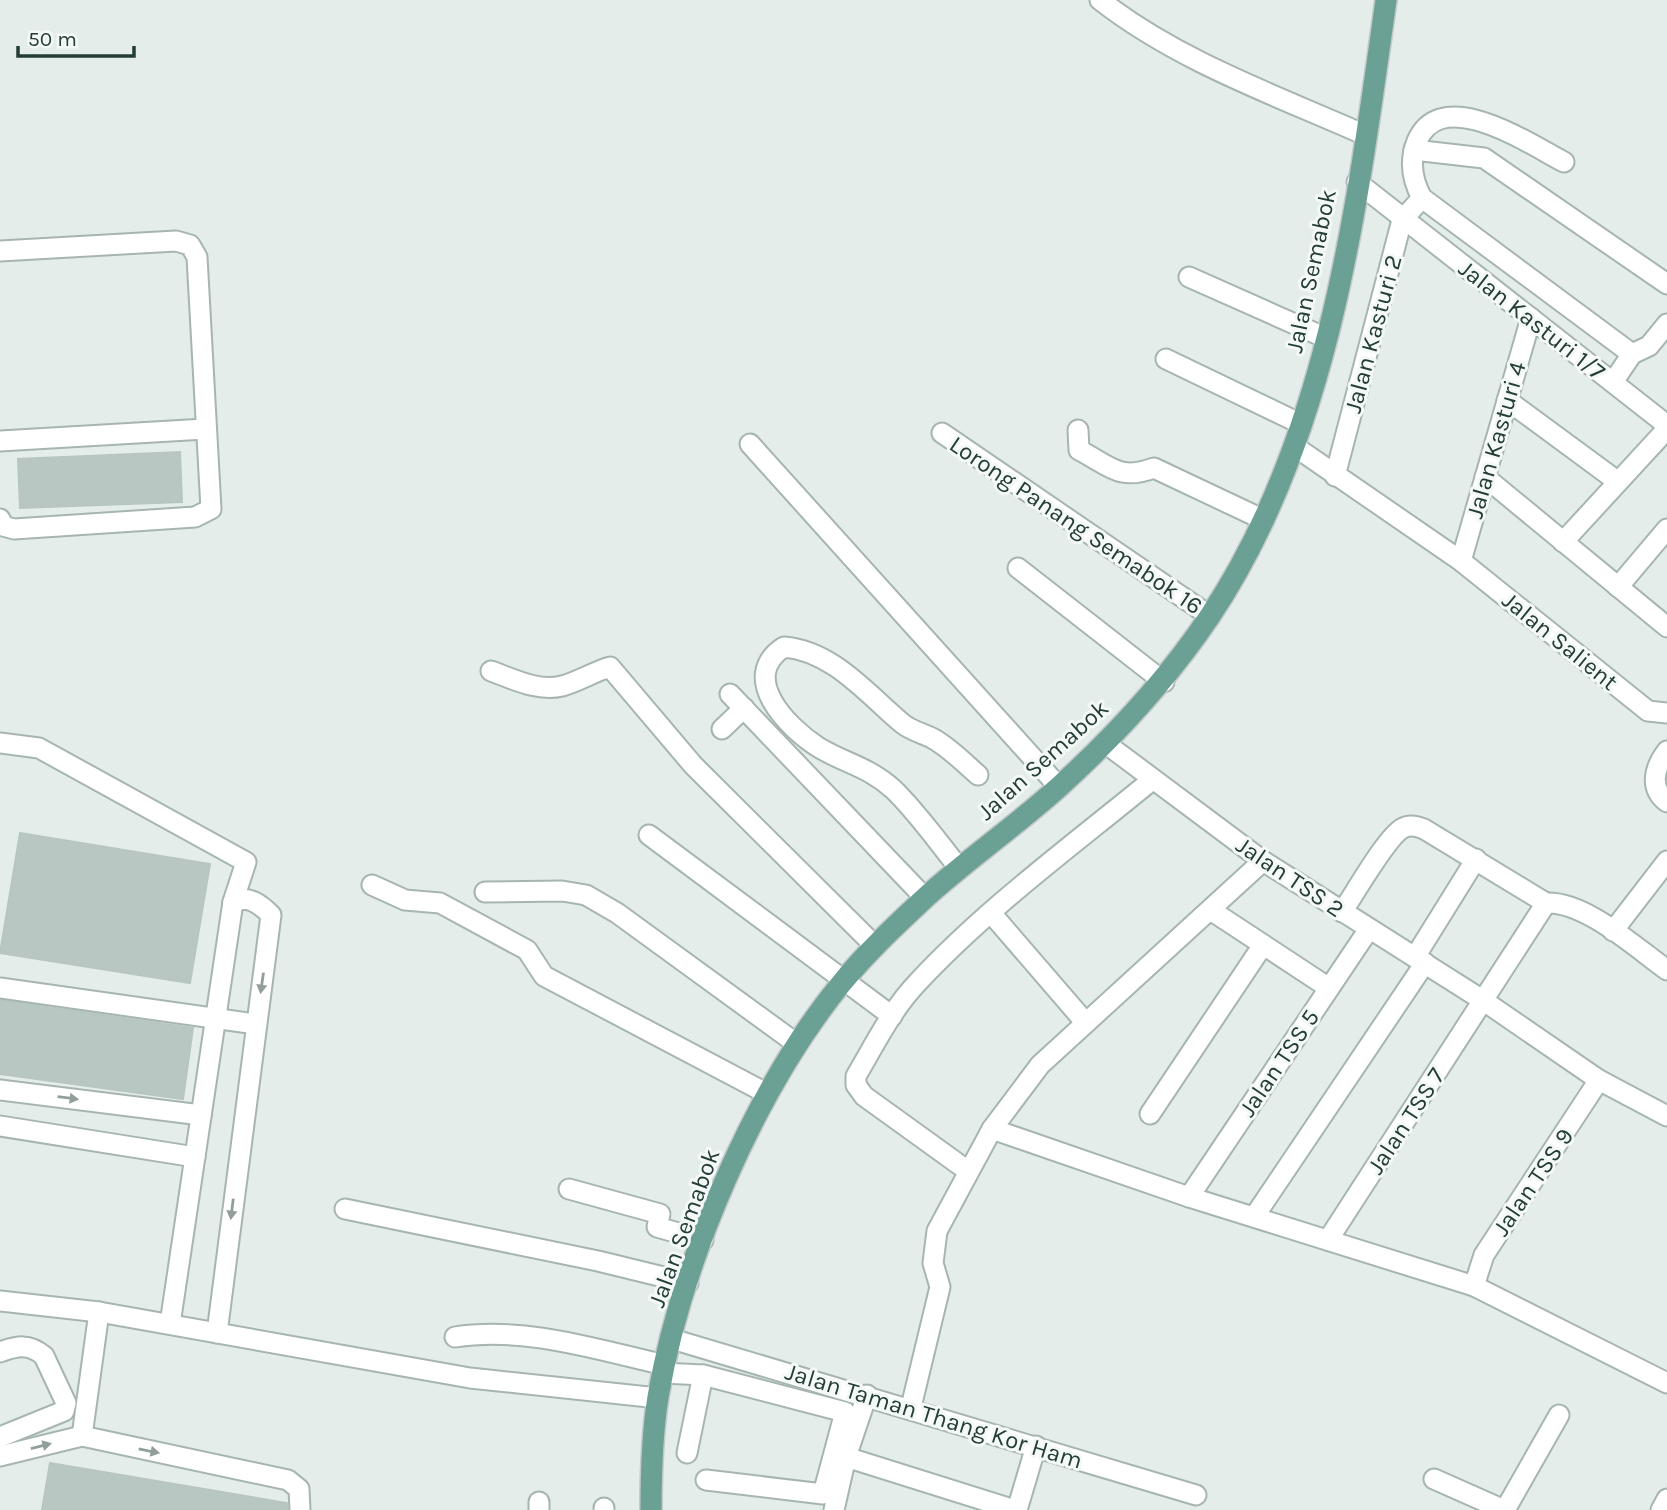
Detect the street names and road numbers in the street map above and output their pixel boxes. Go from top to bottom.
street label: Jalan Semabok [1280,187,1342,355]
street label: Jalan Kasturi 2 [1338,252,1408,416]
street label: Jalan Kasturi 1/7 [1453,254,1611,386]
street label: Jalan Kasturi 4 [1460,358,1532,522]
street label: Lorong Panang Semabok 16 [944,430,1208,620]
street label: Jalan Salient [1497,586,1623,696]
street label: Jalan Semabok [972,694,1114,826]
street label: Jalan TSS 2 [1231,831,1349,923]
street label: Jalan TSS 5 [1233,1004,1325,1122]
street label: Jalan TSS 7 [1361,1063,1451,1179]
street label: Jalan TSS 9 [1487,1123,1579,1241]
street label: Jalan Semabok [642,1145,726,1311]
street label: Jalan Taman Thang Kor Ham [782,1357,1086,1475]

